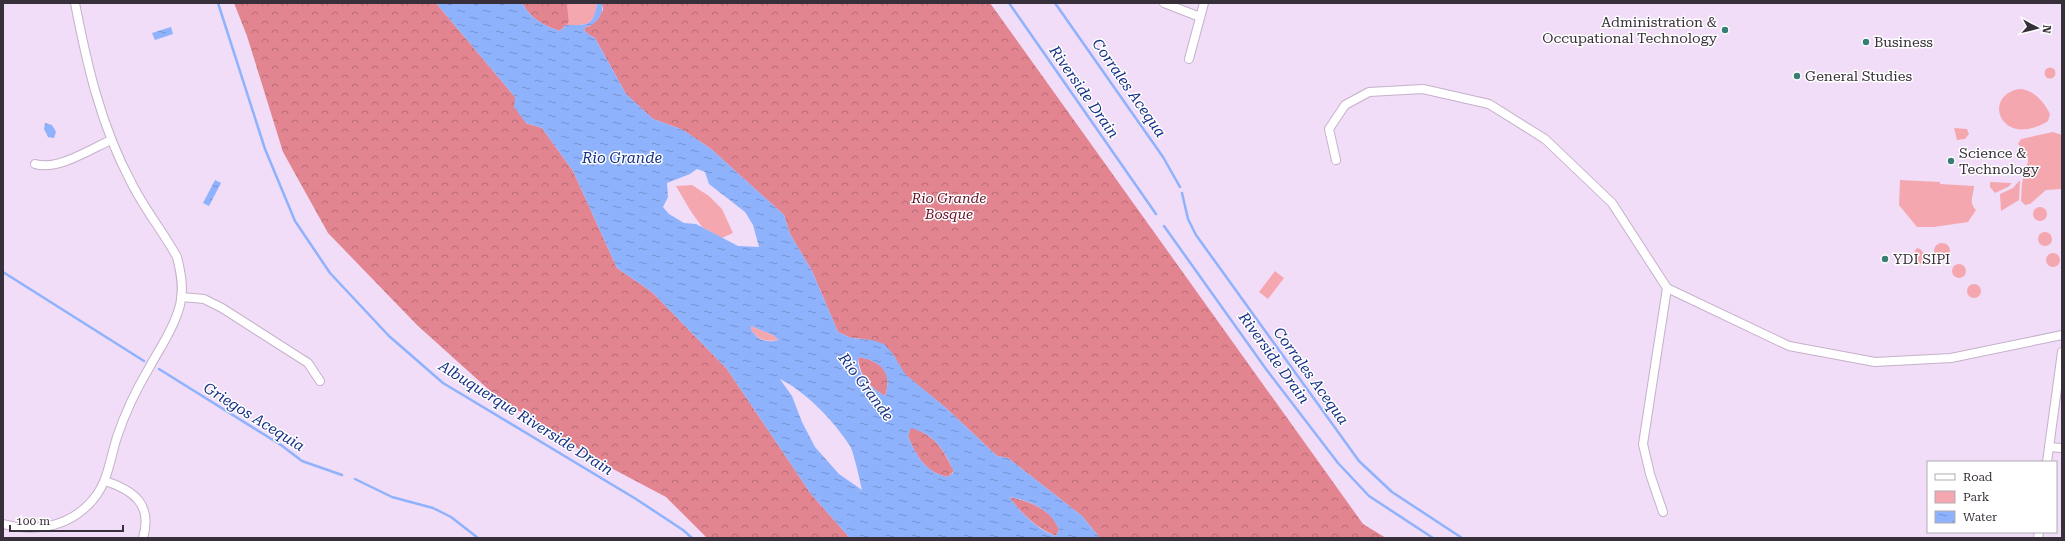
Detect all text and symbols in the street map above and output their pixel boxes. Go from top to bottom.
north arrow [2017,8,2057,48]
place label: Administration & Occupational Technology [1542,14,1718,46]
text: N [2039,24,2053,35]
marker: Administration & Occupational Technology [1720,25,1730,35]
place label: Business [1874,34,1933,50]
water label: Corrales Acequa [1088,35,1170,141]
marker: Business [1861,37,1871,47]
water label: Riverside Drain [1045,41,1123,142]
place label: General Studies [1805,68,1912,84]
marker: General Studies [1792,71,1802,81]
place label: Science & Technology [1959,145,2040,177]
water label: Rio Grande [581,149,662,167]
marker: Science & Technology [1946,156,1956,166]
park label: Rio Grande Bosque [911,190,986,222]
place label: YDI SIPI [1893,251,1950,267]
marker: YDI SIPI [1880,254,1890,264]
water label: Riverside Drain [1234,308,1313,407]
water label: Corrales Acequa [1270,324,1352,428]
water label: Rio Grande [834,349,898,425]
water label: Albuquerque Riverside Drain [435,356,616,479]
water label: Griegos Acequia [200,379,308,455]
legend [1927,461,2057,533]
text: Road [1963,470,1993,484]
text: Park [1963,490,1990,504]
scale bar [10,507,123,533]
text: Water [1963,510,1997,524]
text: 100 m [16,514,50,528]

